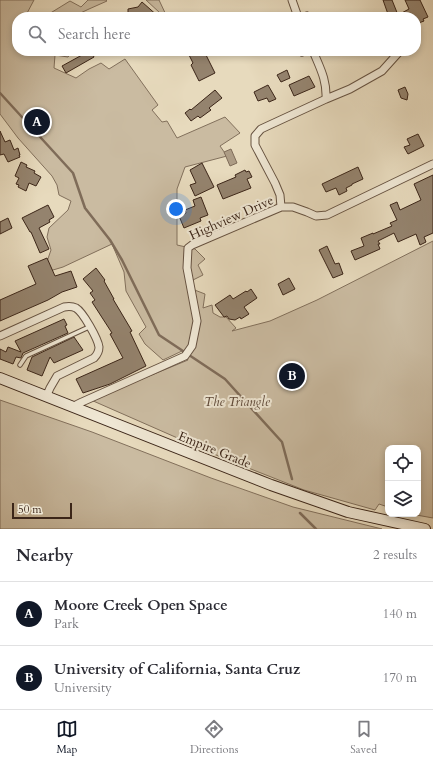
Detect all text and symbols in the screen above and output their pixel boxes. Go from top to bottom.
search box [12,12,421,56]
icon: search [26,23,48,45]
text: Search here [58,24,131,44]
pin: A [24,107,50,137]
street label: Highview Drive [186,191,276,245]
your location [166,199,186,219]
pin: B [279,361,305,391]
park label: The Triangle [204,393,271,411]
street label: Empire Grade [175,427,254,473]
map controls [385,445,421,517]
button: locate [385,445,421,481]
button: layers [385,481,421,517]
scale bar [12,501,72,520]
text: 50 m [18,502,42,517]
text: Nearby [16,544,73,567]
text: 2 results [373,546,417,564]
text: Moore Creek Open Space [54,595,228,615]
text: A [24,605,34,623]
text: 140 m [383,605,417,623]
text: Park [54,615,79,633]
text: University of California, Santa Cruz [54,659,300,679]
text: B [24,669,34,687]
text: 170 m [383,669,417,687]
text: University [54,679,112,697]
tab: Map [56,718,78,757]
tab: Directions [190,718,238,757]
tab: Saved [350,718,377,757]

